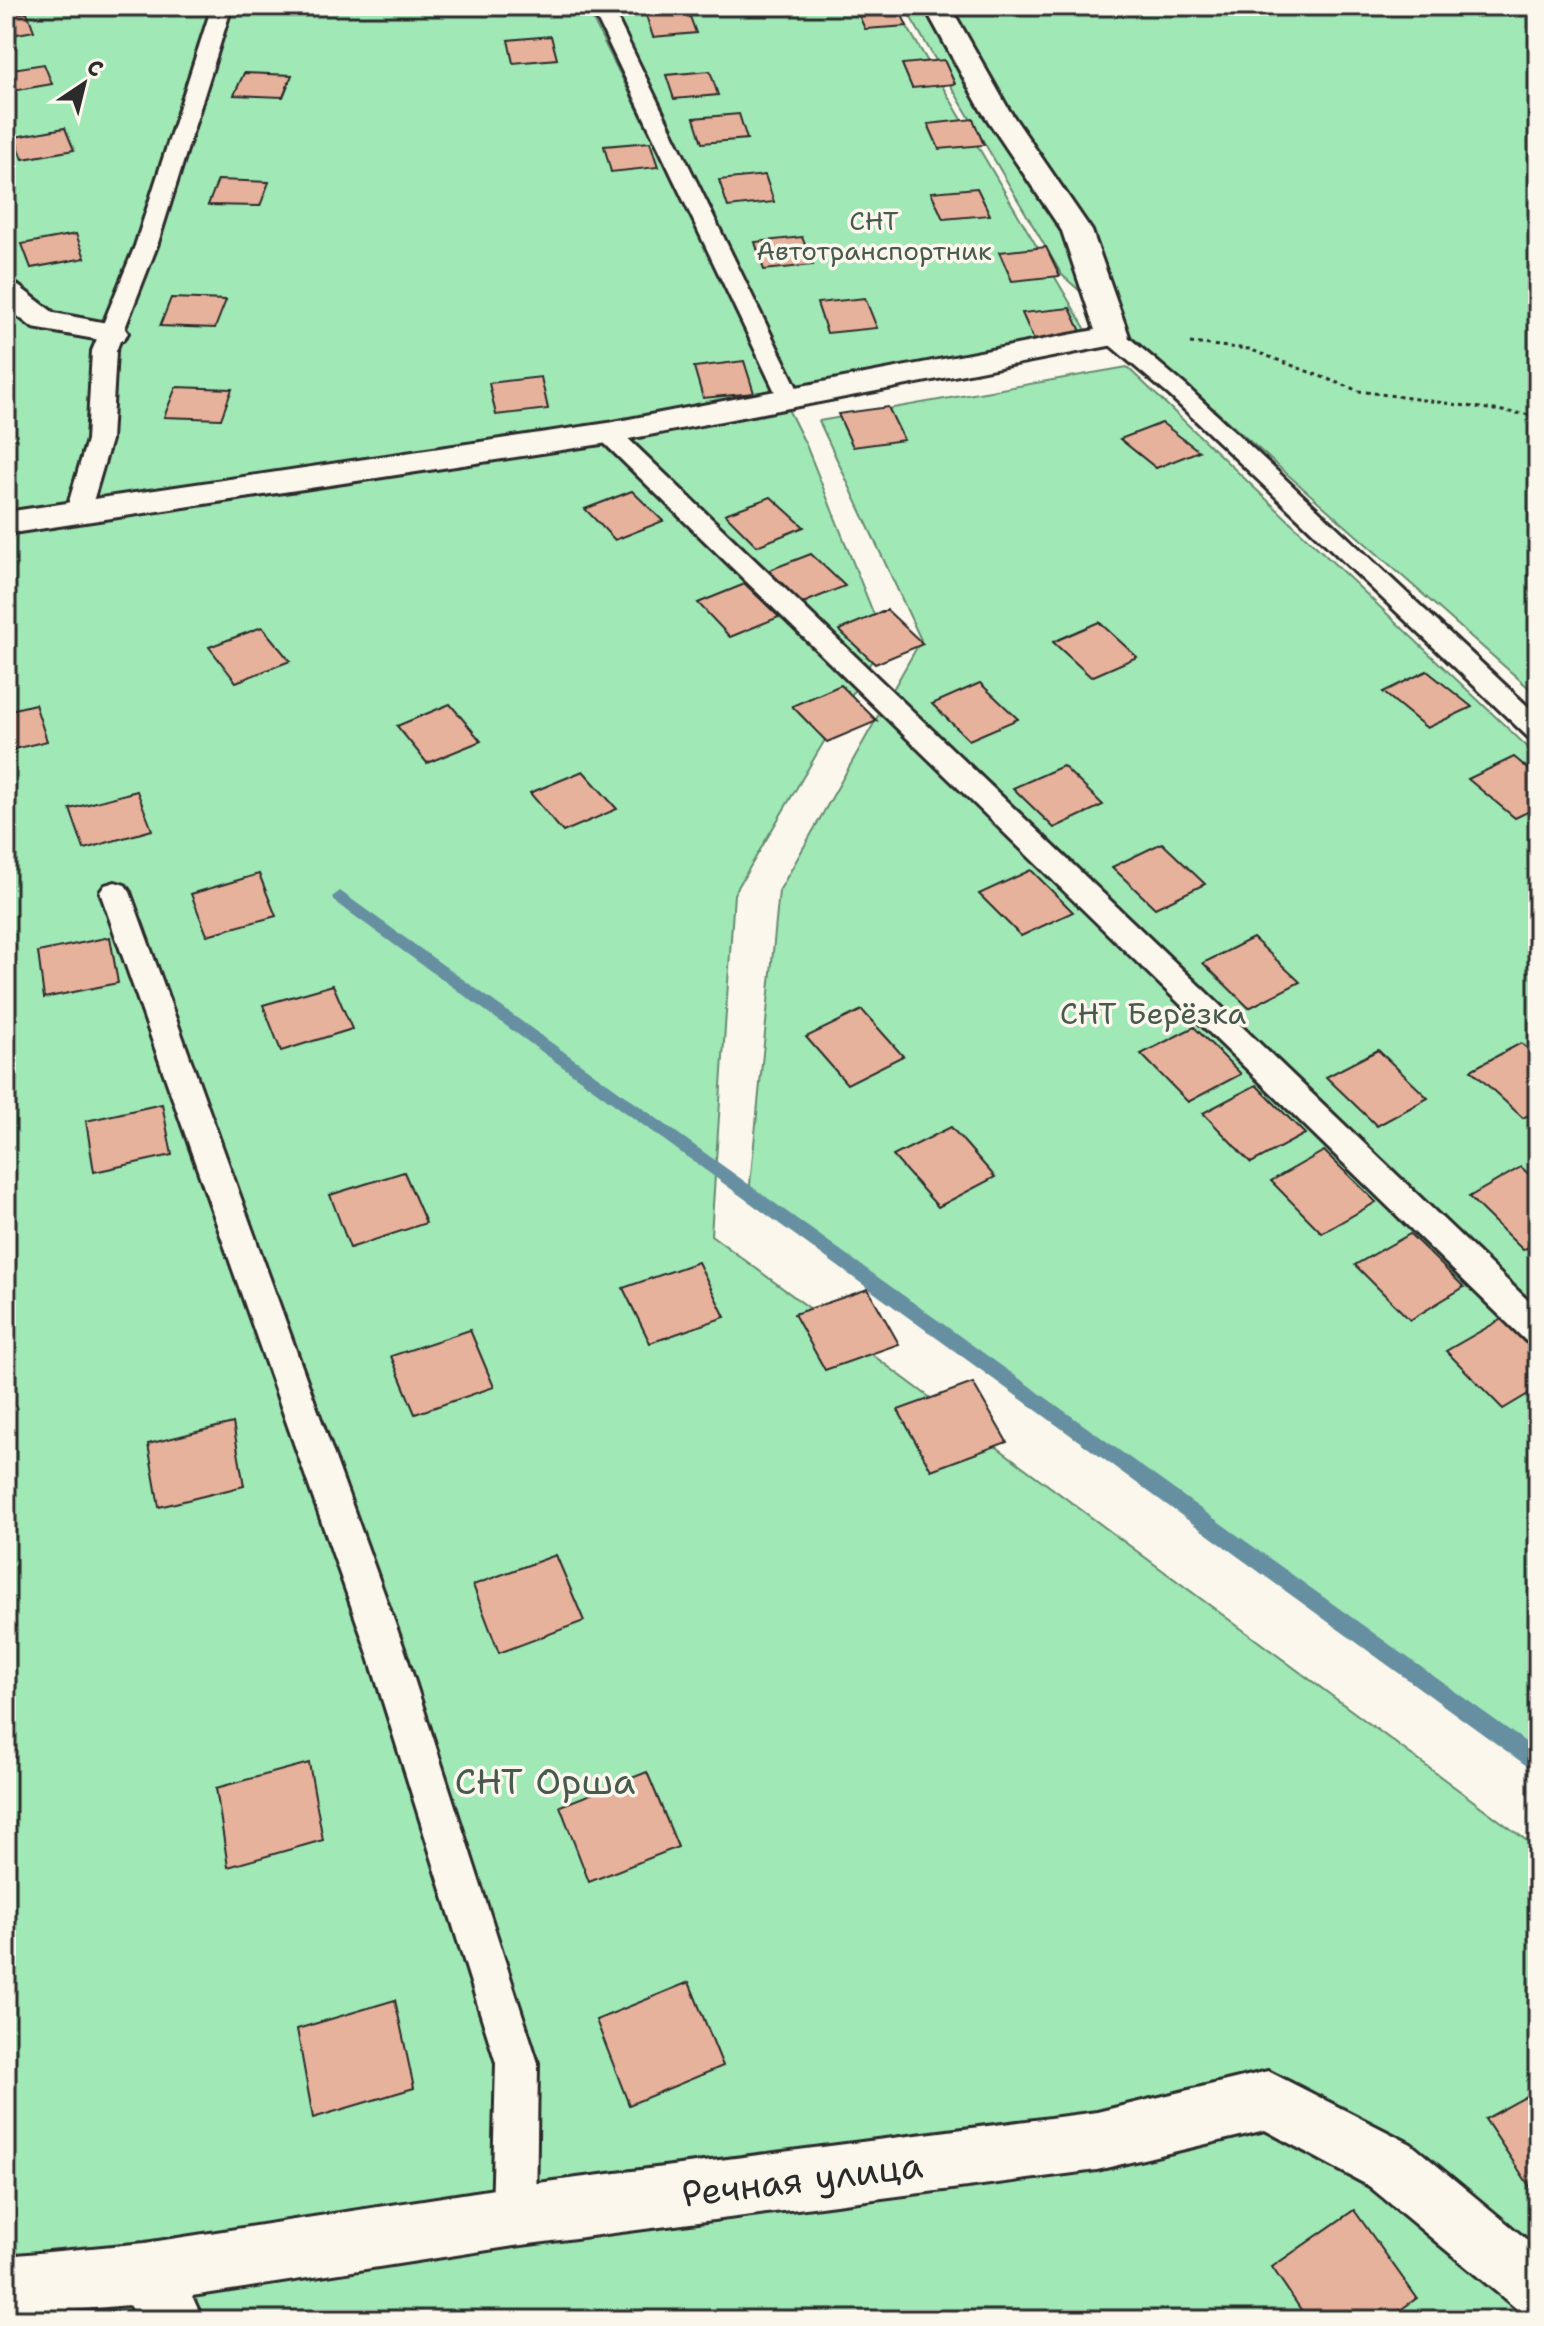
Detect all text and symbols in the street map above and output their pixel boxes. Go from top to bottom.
north arrow [44,44,124,124]
text: С [81,52,109,84]
park label: СНТ Автотранспортник [756,203,992,268]
park label: СНТ Берёзка [1060,993,1246,1034]
park label: СНТ Орша [455,1757,635,1806]
street label: Речная улица [679,2140,925,2219]

